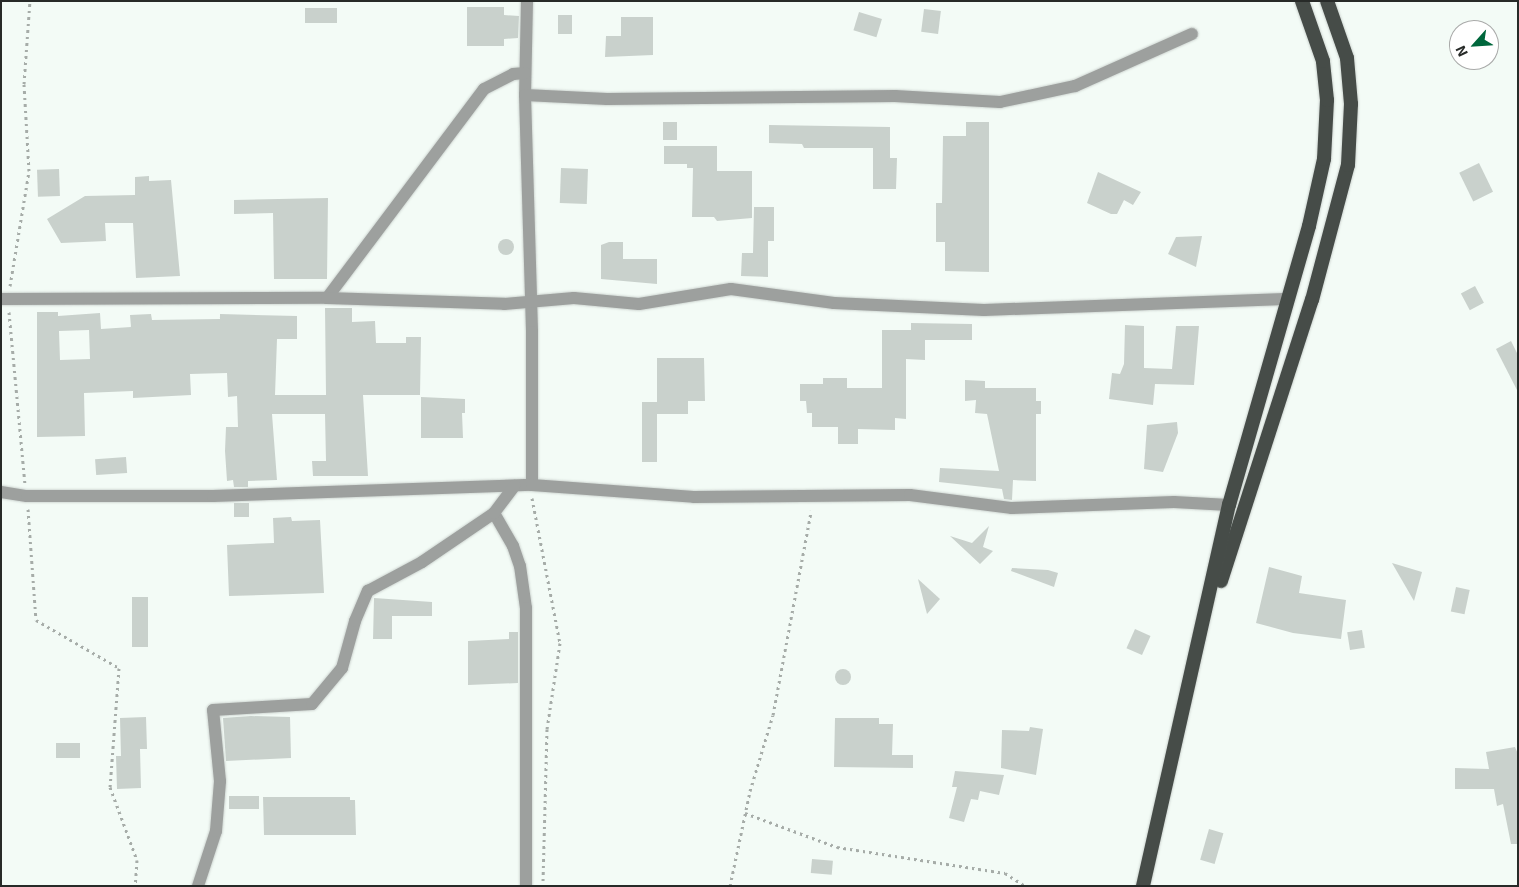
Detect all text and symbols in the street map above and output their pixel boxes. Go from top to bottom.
north arrow [1449,20,1499,70]
text: N [1451,43,1471,60]

